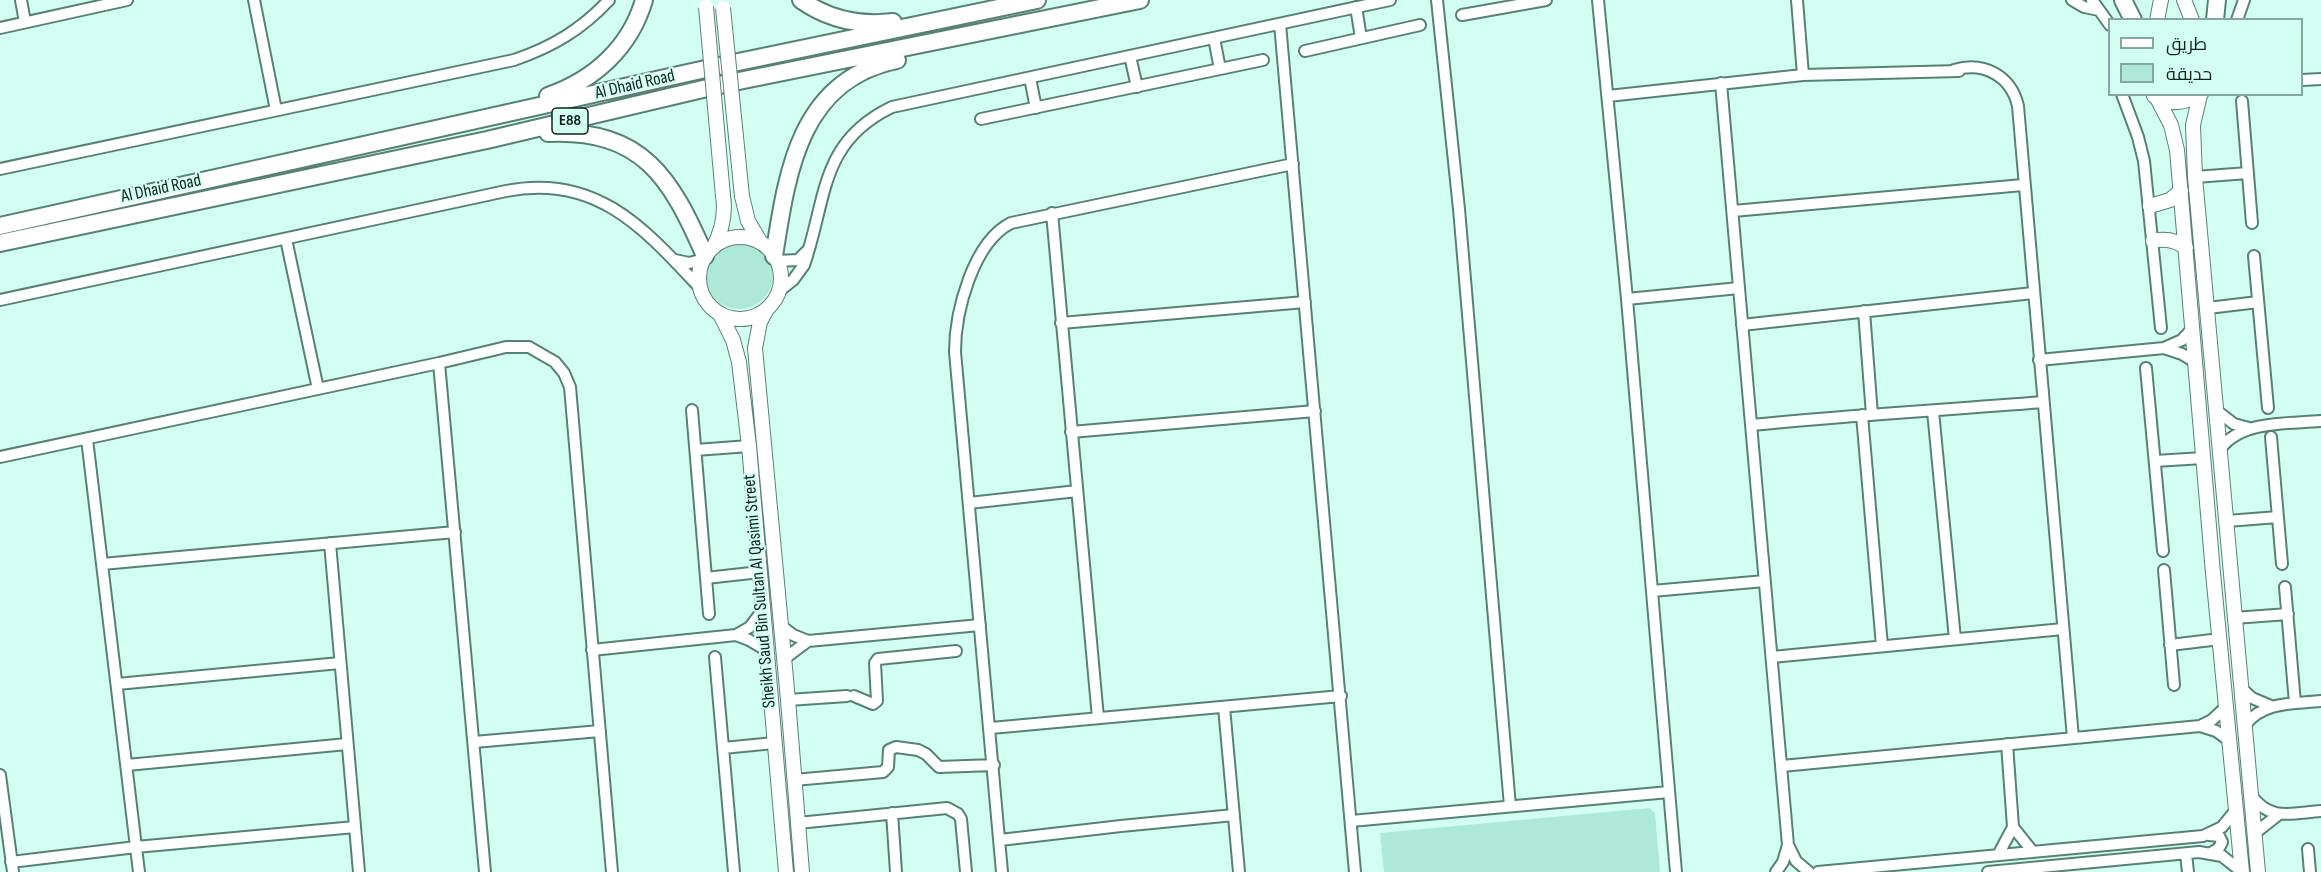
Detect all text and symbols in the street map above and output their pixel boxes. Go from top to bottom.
legend [2108,18,2303,96]
text: طريق [2166,34,2207,55]
text: حديقة [2166,64,2212,85]
street label: Al Dhaid Road [593,65,677,105]
road number: E88 [552,108,588,134]
street label: Al Dhaid Road [119,170,203,208]
street label: Sheikh Saud Bin Sultan Al Qasimi Street [739,473,781,709]

